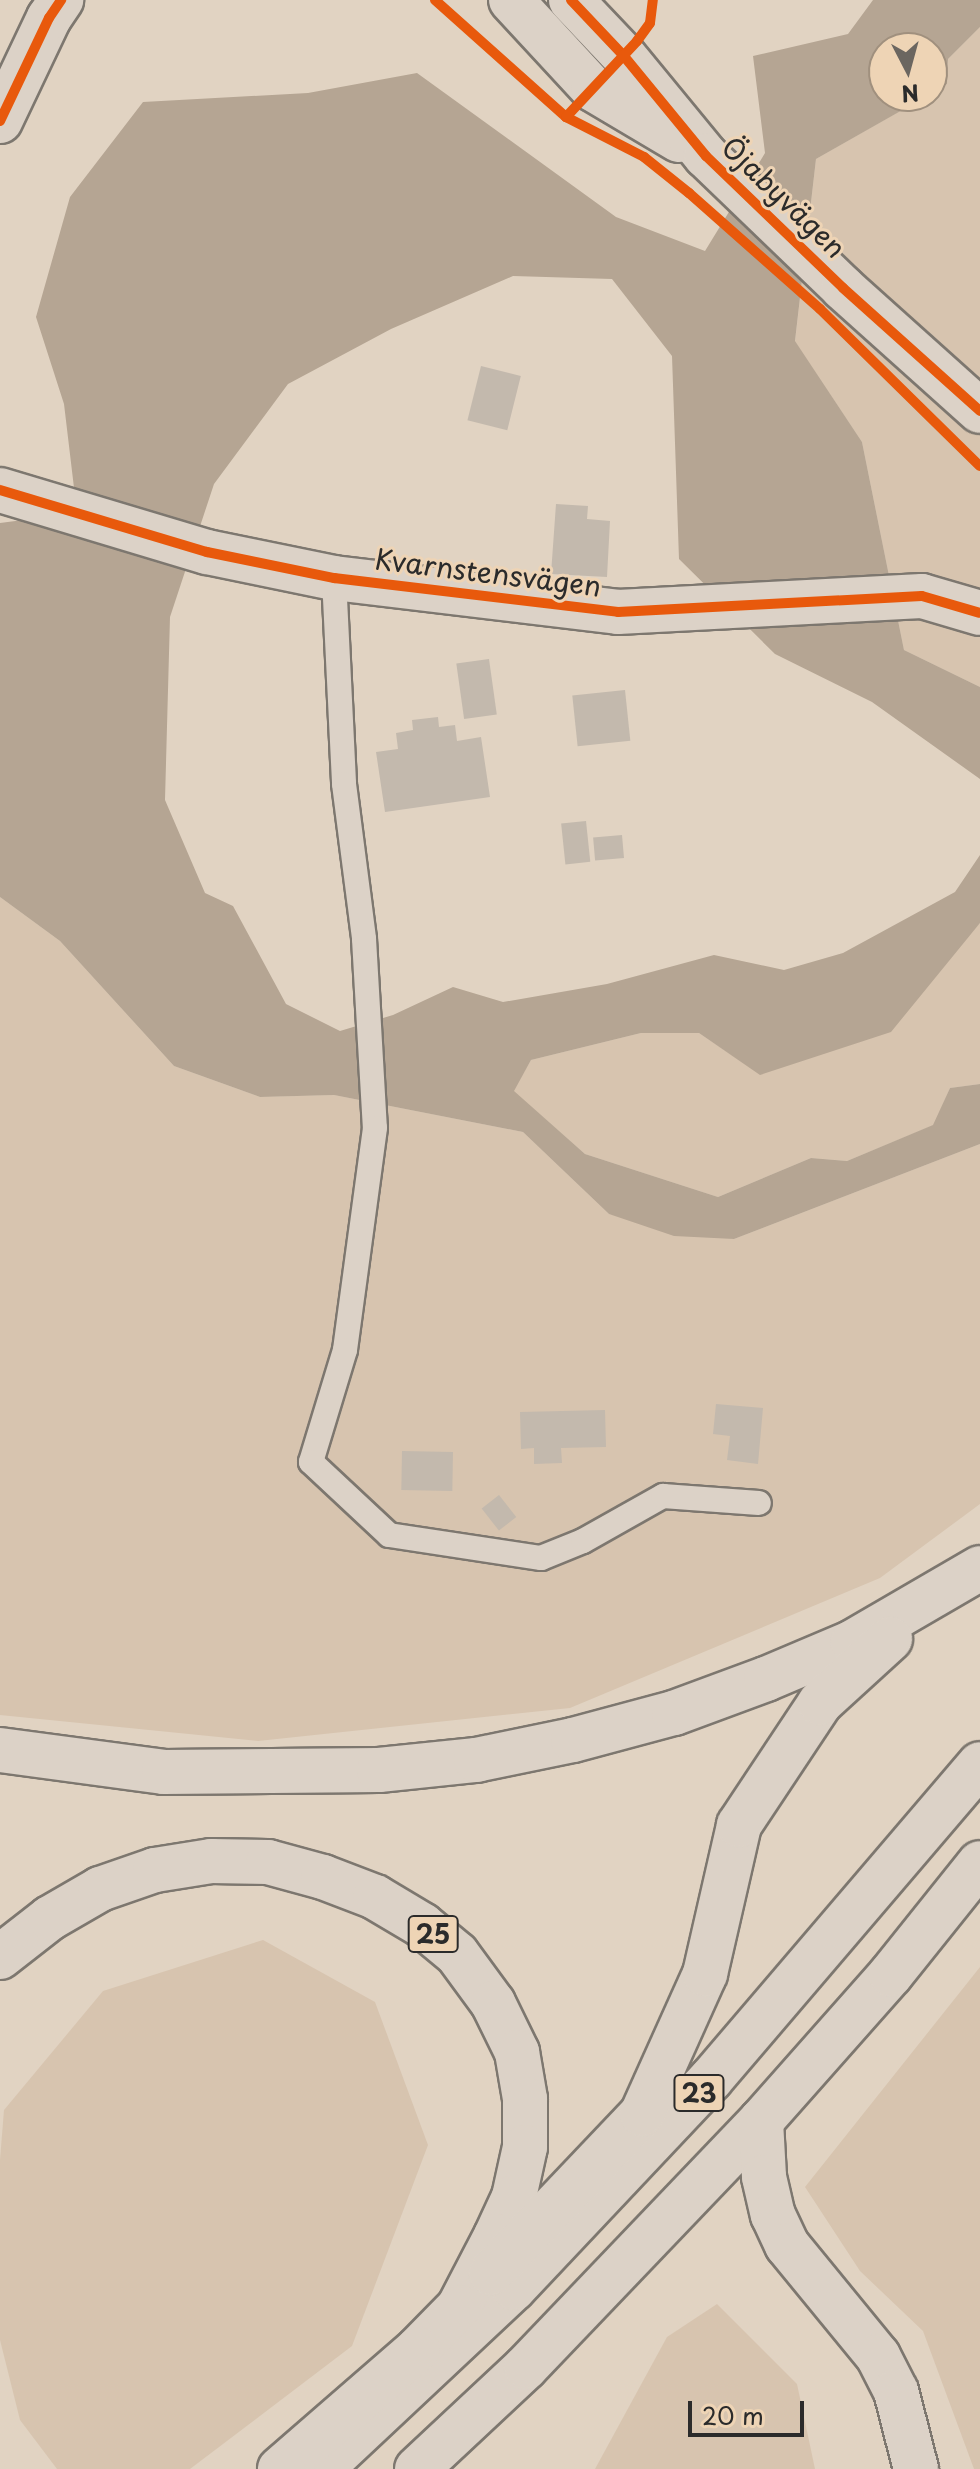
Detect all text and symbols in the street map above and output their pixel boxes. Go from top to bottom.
north arrow [868,32,948,112]
text: N [900,77,921,112]
street label: Öjabyvägen [715,130,853,264]
street label: Kvarnstensvägen [373,541,603,603]
road number: 25 [407,1912,459,1956]
road number: 23 [673,2071,725,2115]
scale bar [692,2385,808,2435]
text: 20 m [702,2397,764,2433]

